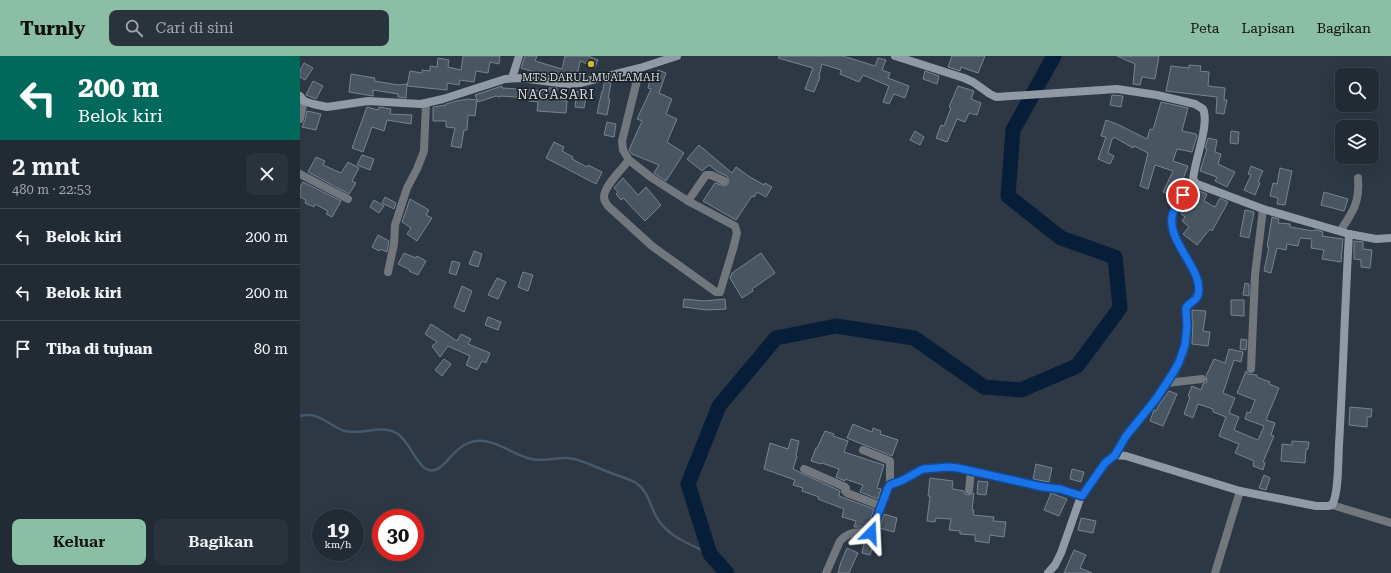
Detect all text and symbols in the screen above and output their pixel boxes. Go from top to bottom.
search box [109,10,389,46]
text: Turnly [20,17,85,40]
icon: search [123,17,145,39]
text: Cari di sini [155,19,234,37]
text: Peta [1190,20,1219,36]
text: Lapisan [1241,20,1295,36]
text: Bagikan [1317,20,1371,36]
marker: MTS DARUL MUALAMAH [586,59,596,69]
map controls [1335,68,1379,164]
button: search [1335,68,1379,112]
text: 200 m [78,71,159,104]
place label: MTS DARUL MUALAMAH [522,71,660,84]
icon: left [12,72,64,124]
district label: NAGASARI [517,87,595,102]
text: Belok kiri [78,105,163,126]
button: layers [1335,120,1379,164]
text: 2 mnt [12,153,80,181]
button: close [246,153,288,195]
pin [1166,178,1200,212]
text: 480 m · 22:53 [12,182,91,197]
icon: arrive [1172,184,1194,206]
icon: left [12,226,34,248]
text: Belok kiri [46,228,122,246]
text: 200 m [245,228,288,246]
icon: left [12,282,34,304]
text: Belok kiri [46,284,122,302]
text: 200 m [245,284,288,302]
icon: arrive [12,338,34,360]
text: Tiba di tujuan [46,340,153,358]
text: 80 m [254,340,288,358]
speed limit sign: 30 [372,509,424,561]
position arrow [850,512,892,554]
text: 19 [327,518,349,542]
button: Keluar [12,519,146,565]
button: Bagikan [154,519,288,565]
text: km/h [325,539,351,550]

